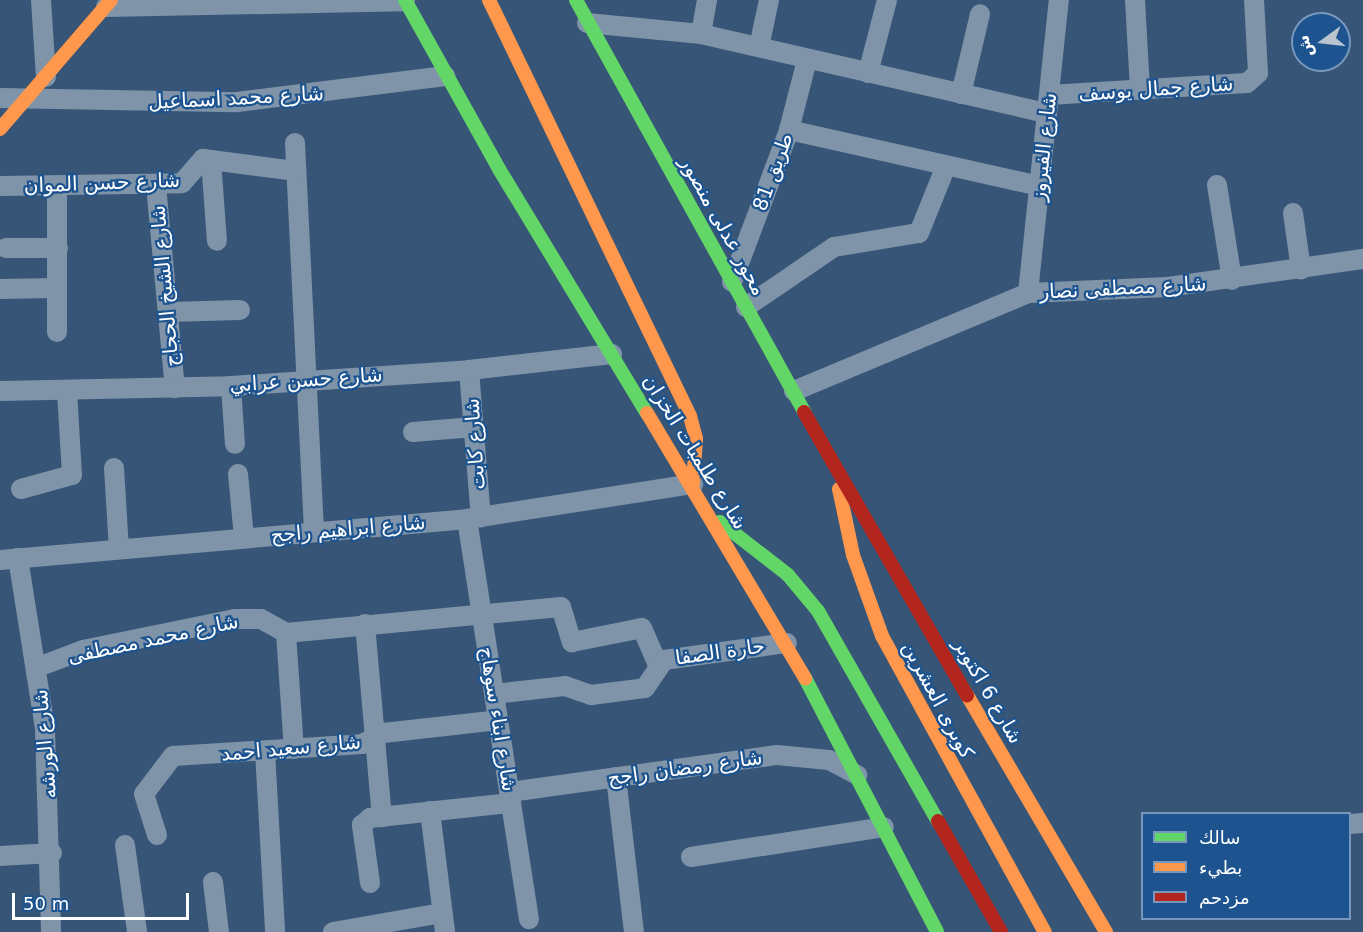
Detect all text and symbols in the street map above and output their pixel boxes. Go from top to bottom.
north arrow [1291,12,1351,72]
text: ش [1293,33,1317,59]
street label: شارع جمال يوسف [1078,72,1234,106]
street label: شارع محمد اسماعيل [148,81,324,115]
street label: شارع الفيروز [1026,92,1062,202]
street label: طريق 81 [748,130,798,214]
street label: محور عدلى منصور [675,152,771,300]
street label: شارع حسن الموان [23,168,181,198]
street label: شارع الشيخ الحجاج [146,204,184,368]
street label: شارع مصطفى نصار [1039,272,1207,304]
street label: شارع حسن عرابي [229,363,383,397]
street label: شارع طلمبات الخزان [638,370,752,534]
street label: شارع كابت [460,397,490,491]
street label: شارع ابراهيم راجح [270,510,426,548]
street label: شارع محمد مصطفى [65,609,241,669]
street label: حارة الصفا [674,634,766,670]
street label: شارع 6 اكتوبر [948,634,1028,748]
street label: كوبرى العشرين [897,637,979,763]
street label: شارع ابناء سوهاج [475,645,521,793]
street label: شارع الورشه [28,688,62,800]
street label: شارع سعيد احمد [220,730,362,766]
street label: شارع رمضان راجح [606,745,764,791]
legend [1141,812,1351,920]
text: سالك [1199,827,1240,848]
text: بطيء [1199,857,1242,878]
scale bar [15,881,192,919]
text: مزدحم [1199,887,1250,908]
text: 50 m [23,893,69,914]

